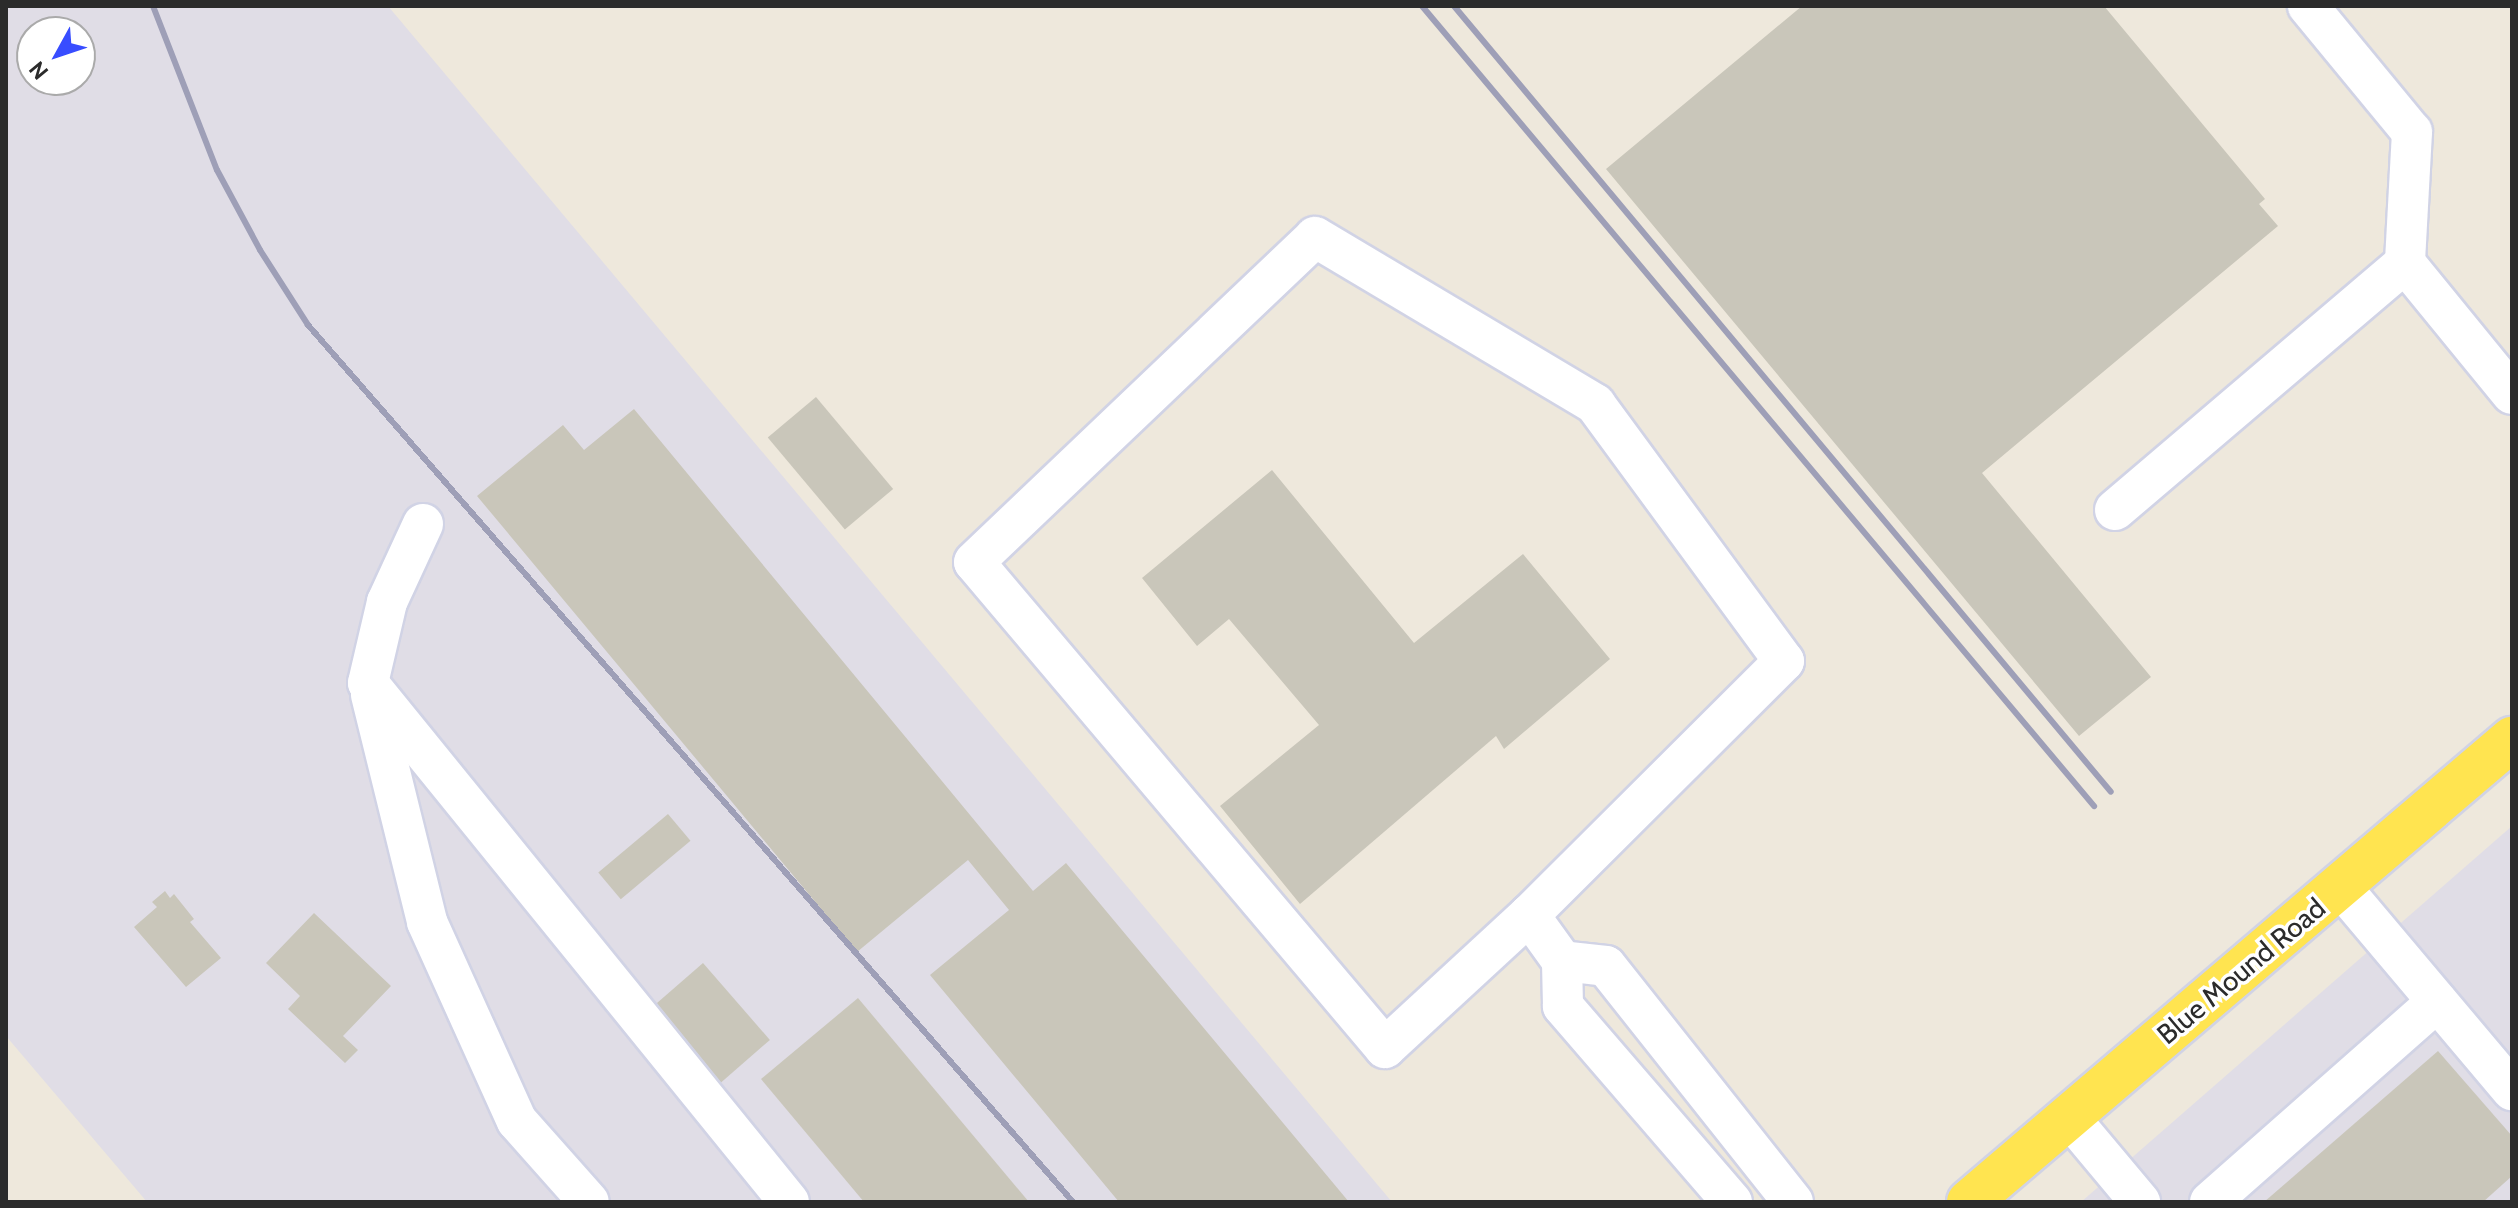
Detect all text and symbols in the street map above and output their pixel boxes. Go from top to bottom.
north arrow [16,16,96,96]
text: N [23,56,54,85]
street label: Blue Mound Road [2150,891,2332,1051]

